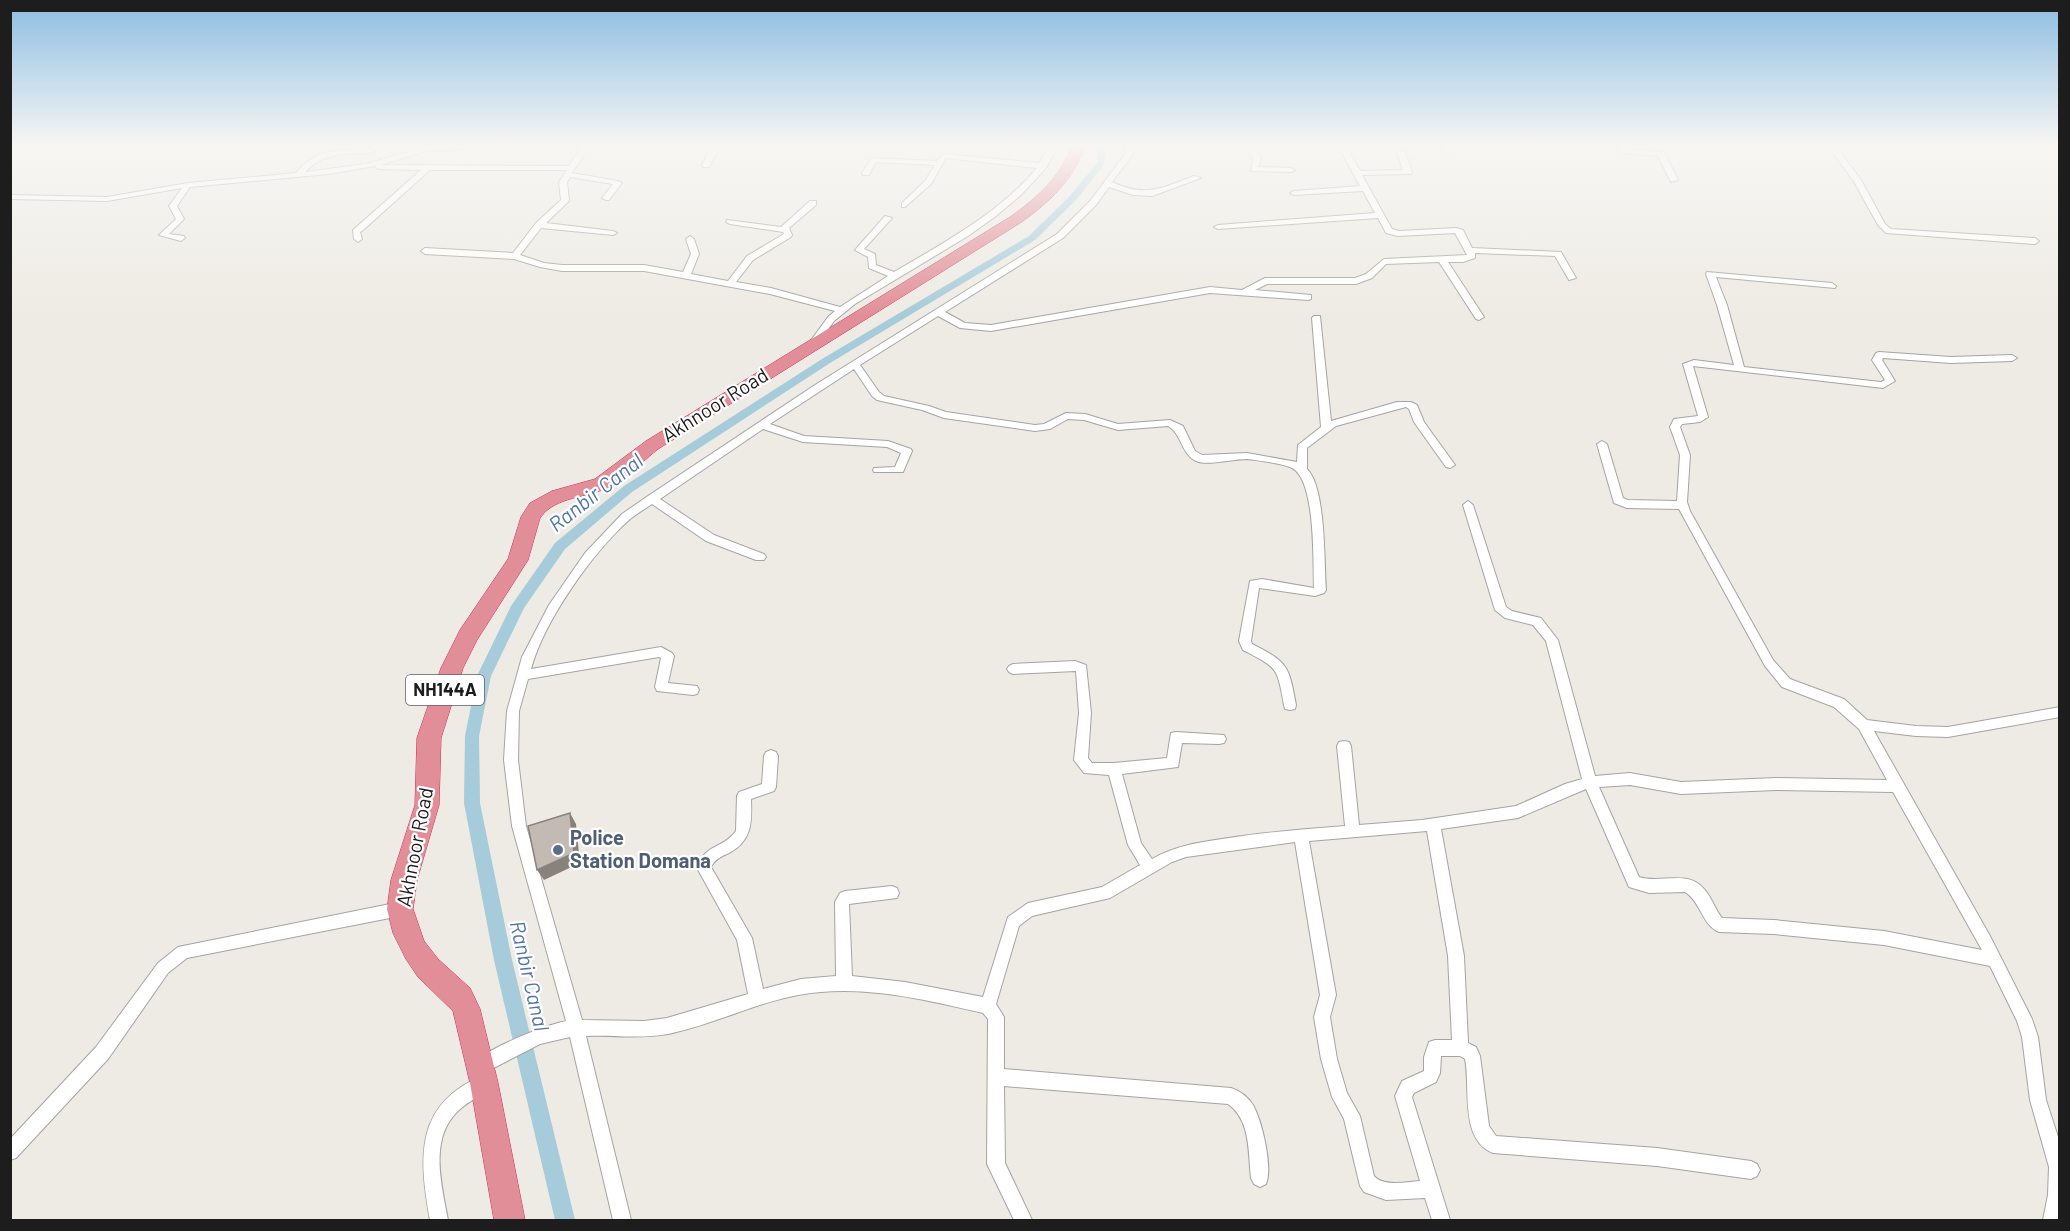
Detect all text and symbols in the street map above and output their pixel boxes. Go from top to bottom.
street label: Akhnoor Road [657,362,772,446]
water label: Ranbir Canal [543,447,647,536]
road number: NH144A [406,675,484,705]
street label: Akhnoor Road [391,785,437,908]
place label: Police Station Domana [570,825,711,872]
marker: Police Station Domana [551,843,565,857]
water label: Ranbir Canal [506,918,555,1034]

